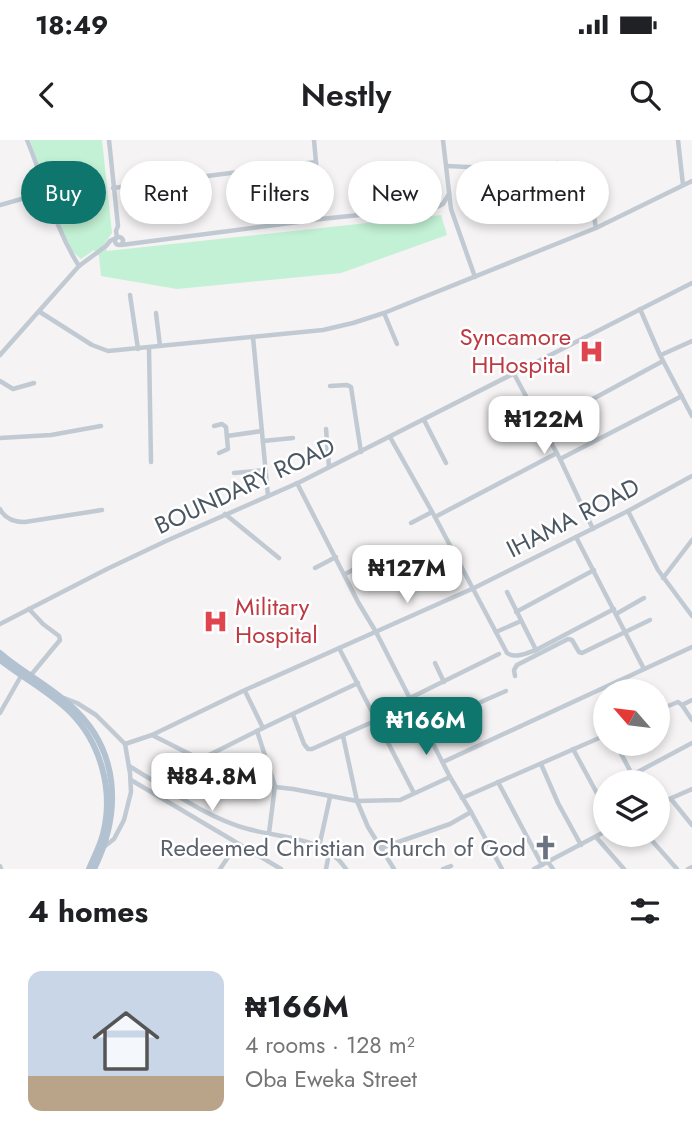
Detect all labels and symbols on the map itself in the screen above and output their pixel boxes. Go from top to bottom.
place label: Syncamore HHospital [460,319,571,382]
hospital icon: Syncamore HHospital [577,337,605,365]
pin: ₦122M [495,396,593,456]
street label: BOUNDARY ROAD [149,428,341,543]
street label: IHAMA ROAD [500,469,645,566]
pin: ₦127M [358,546,456,605]
place label: Military Hospital [235,589,318,652]
hospital icon: Military Hospital [201,607,229,635]
north arrow [593,679,670,756]
pin: ₦166M [377,698,475,757]
pin: ₦84.8M [155,754,269,813]
place label: Redeemed Christian Church of God [160,830,526,865]
church icon: Redeemed Christian Church of God [532,834,560,862]

